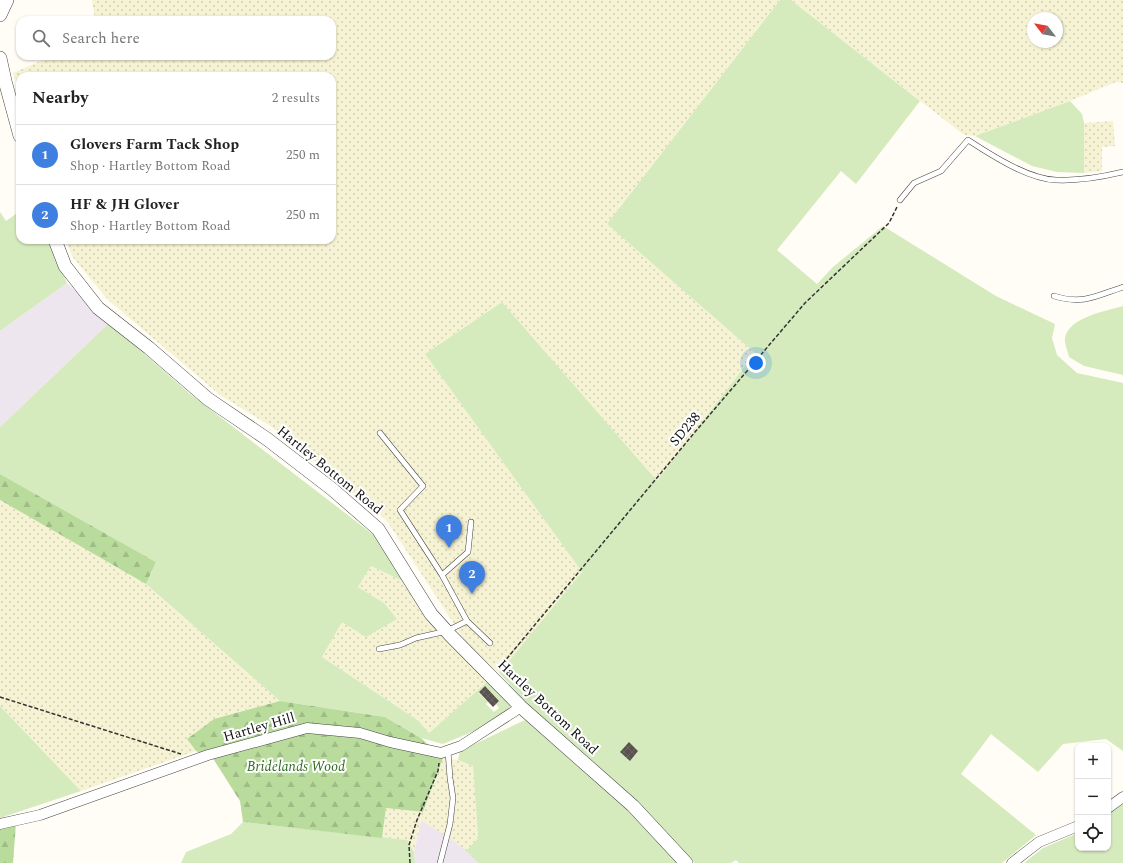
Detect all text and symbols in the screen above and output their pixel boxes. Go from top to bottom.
north arrow [1027,12,1063,48]
search box [16,16,336,60]
icon: search [30,27,52,49]
text: Search here [62,27,140,50]
text: Nearby [32,85,88,111]
text: 2 results [272,88,320,108]
text: Glovers Farm Tack Shop [70,133,239,156]
text: 1 [41,145,49,165]
text: 250 m [286,145,320,165]
text: Shop · Hartley Bottom Road [70,156,231,176]
text: HF & JH Glover [70,193,179,216]
text: 2 [41,205,49,225]
text: 250 m [286,205,320,225]
text: Shop · Hartley Bottom Road [70,216,231,236]
your location [746,353,766,373]
street label: SD238 [664,407,706,451]
street label: Hartley Bottom Road [272,421,388,520]
pin: 1 [436,515,462,548]
pin: 2 [459,561,485,594]
street label: Hartley Bottom Road [493,655,603,760]
street label: Hartley Hill [221,707,297,747]
map controls [1075,743,1111,851]
button: + [1075,743,1111,779]
park label: Bridelands Wood [247,756,345,777]
button: − [1075,779,1111,815]
button: locate [1075,815,1111,851]

